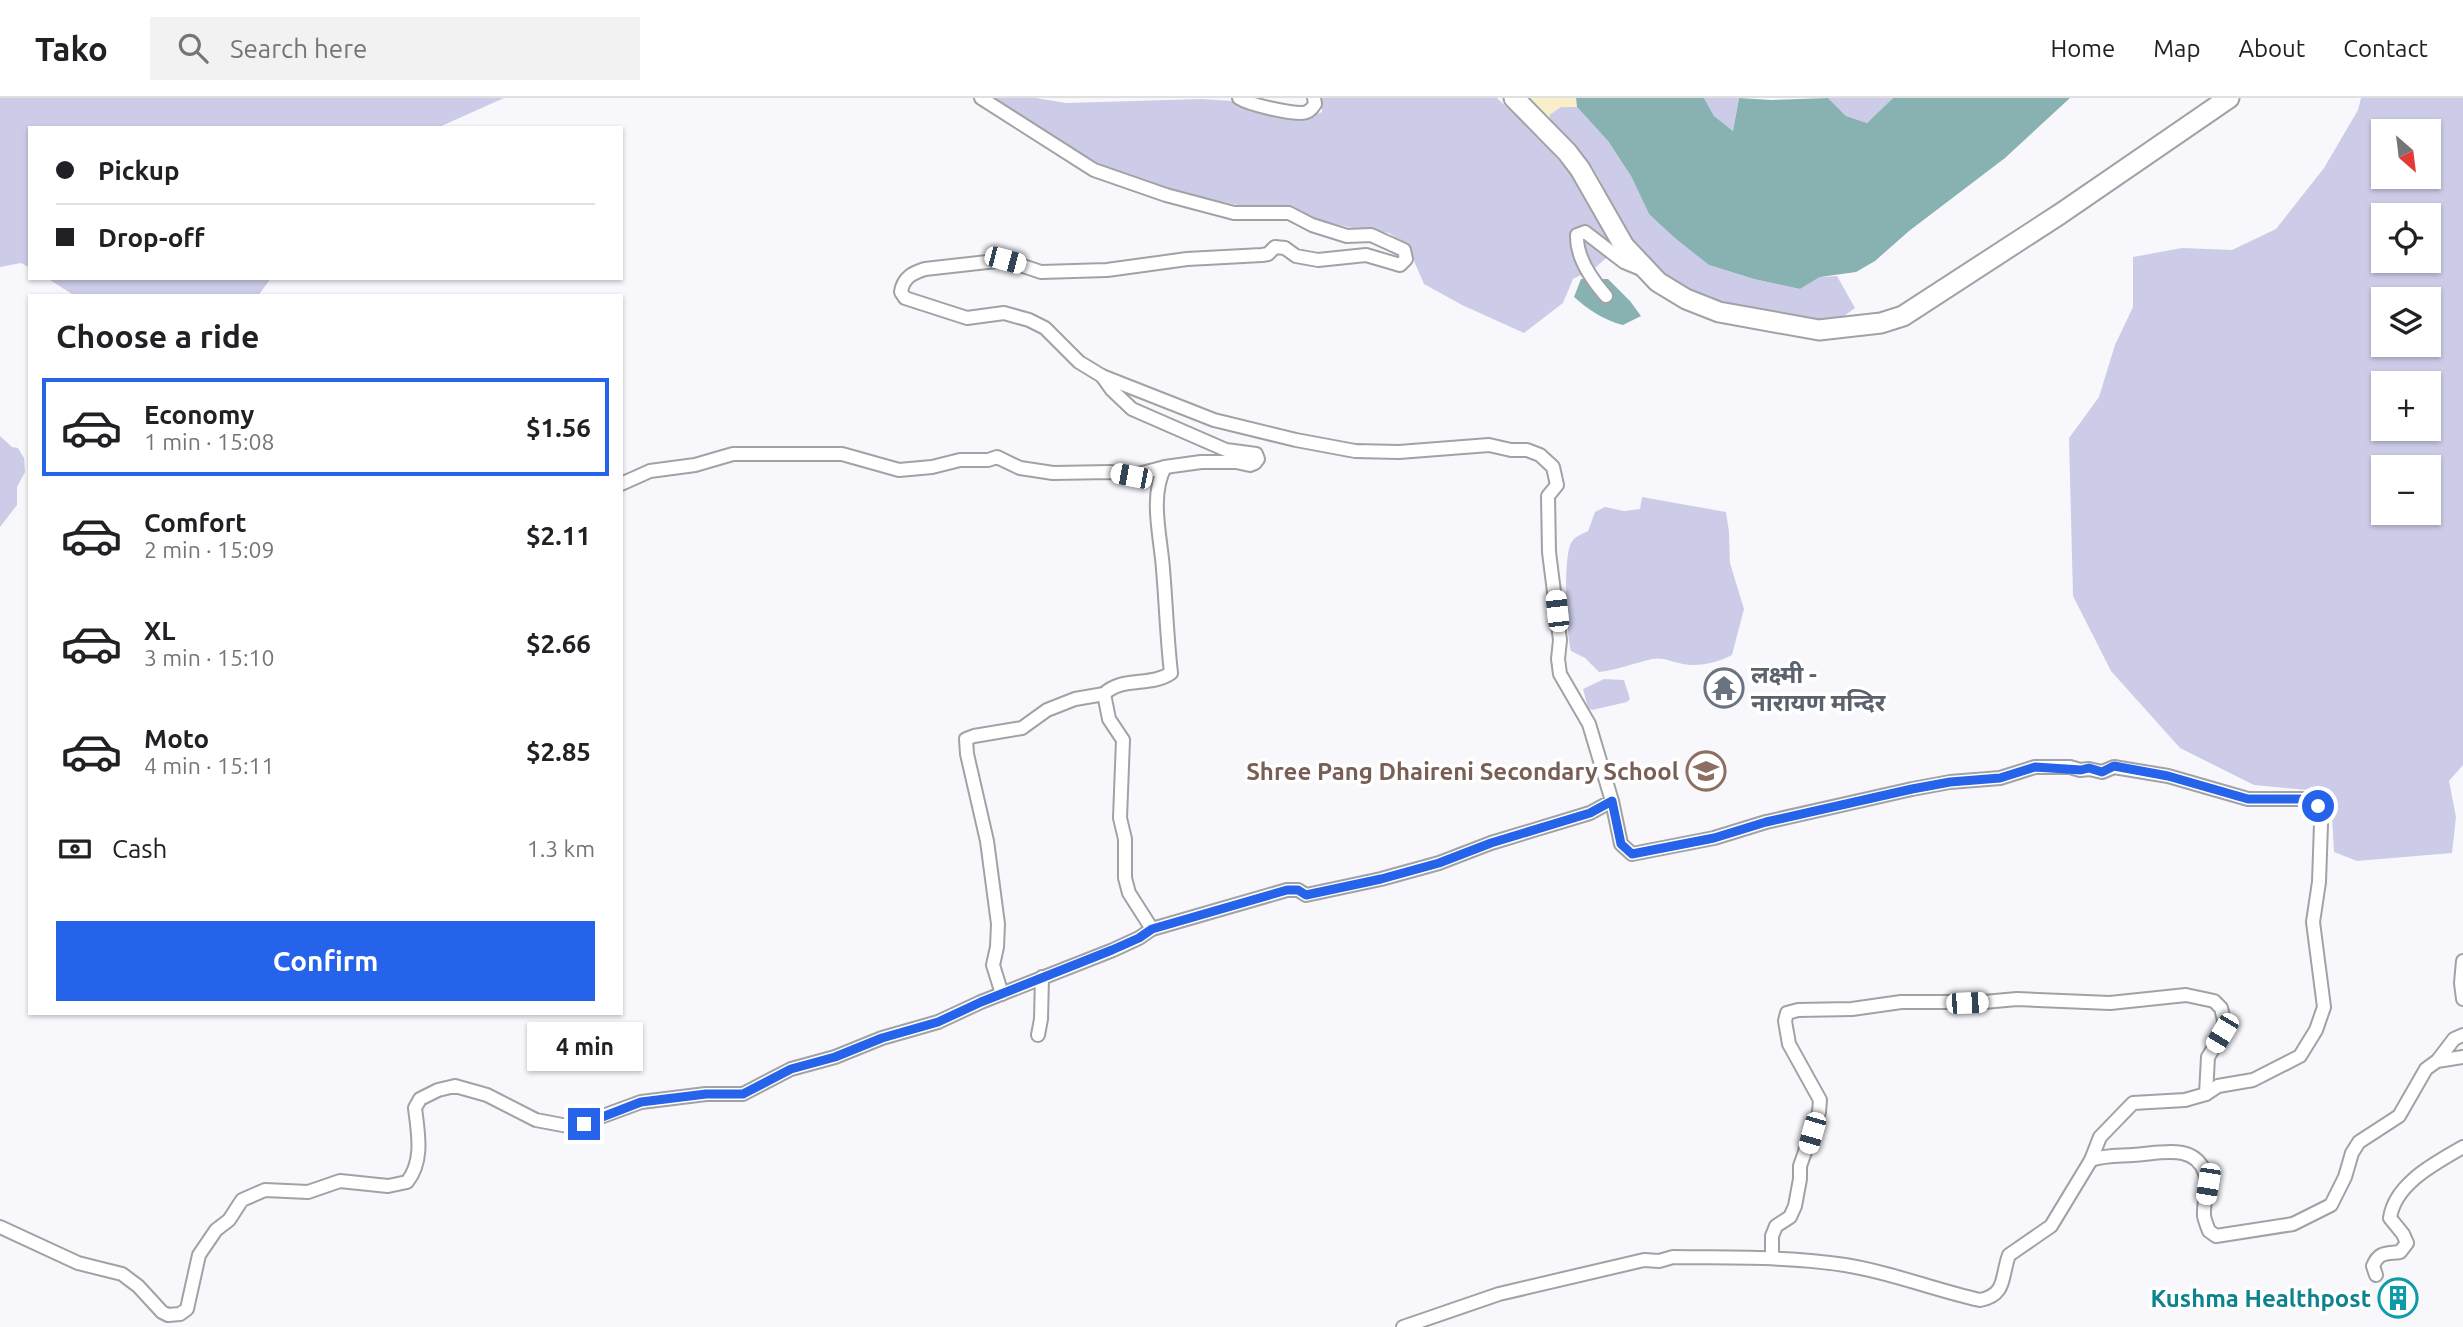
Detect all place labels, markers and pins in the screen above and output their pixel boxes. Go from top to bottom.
place label: लक्ष्मी - नारायण मन्दिर [1751,661,1886,716]
temple icon: लक्ष्मी - नारायण मन्दिर [1703,667,1745,709]
school or university icon: Shree Pang Dhaireni Secondary School [1685,750,1727,792]
place label: Shree Pang Dhaireni Secondary School [1246,758,1679,785]
building icon: Kushma Healthpost [2377,1277,2419,1319]
place label: Kushma Healthpost [2150,1285,2371,1312]

